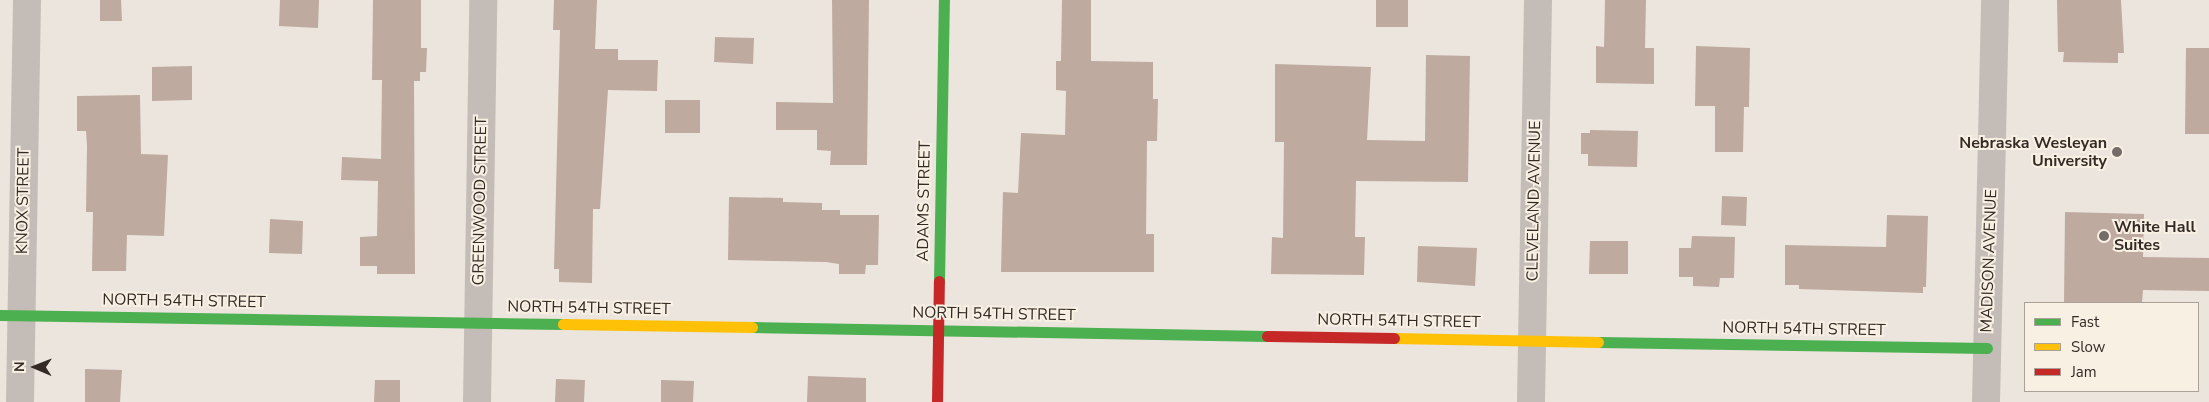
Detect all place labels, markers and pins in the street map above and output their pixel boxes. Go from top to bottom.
place label: Nebraska Wesleyan University [1959,133,2107,171]
marker: Nebraska Wesleyan University [2111,146,2123,158]
place label: White Hall Suites [2114,217,2196,255]
marker: White Hall Suites [2098,230,2110,242]

